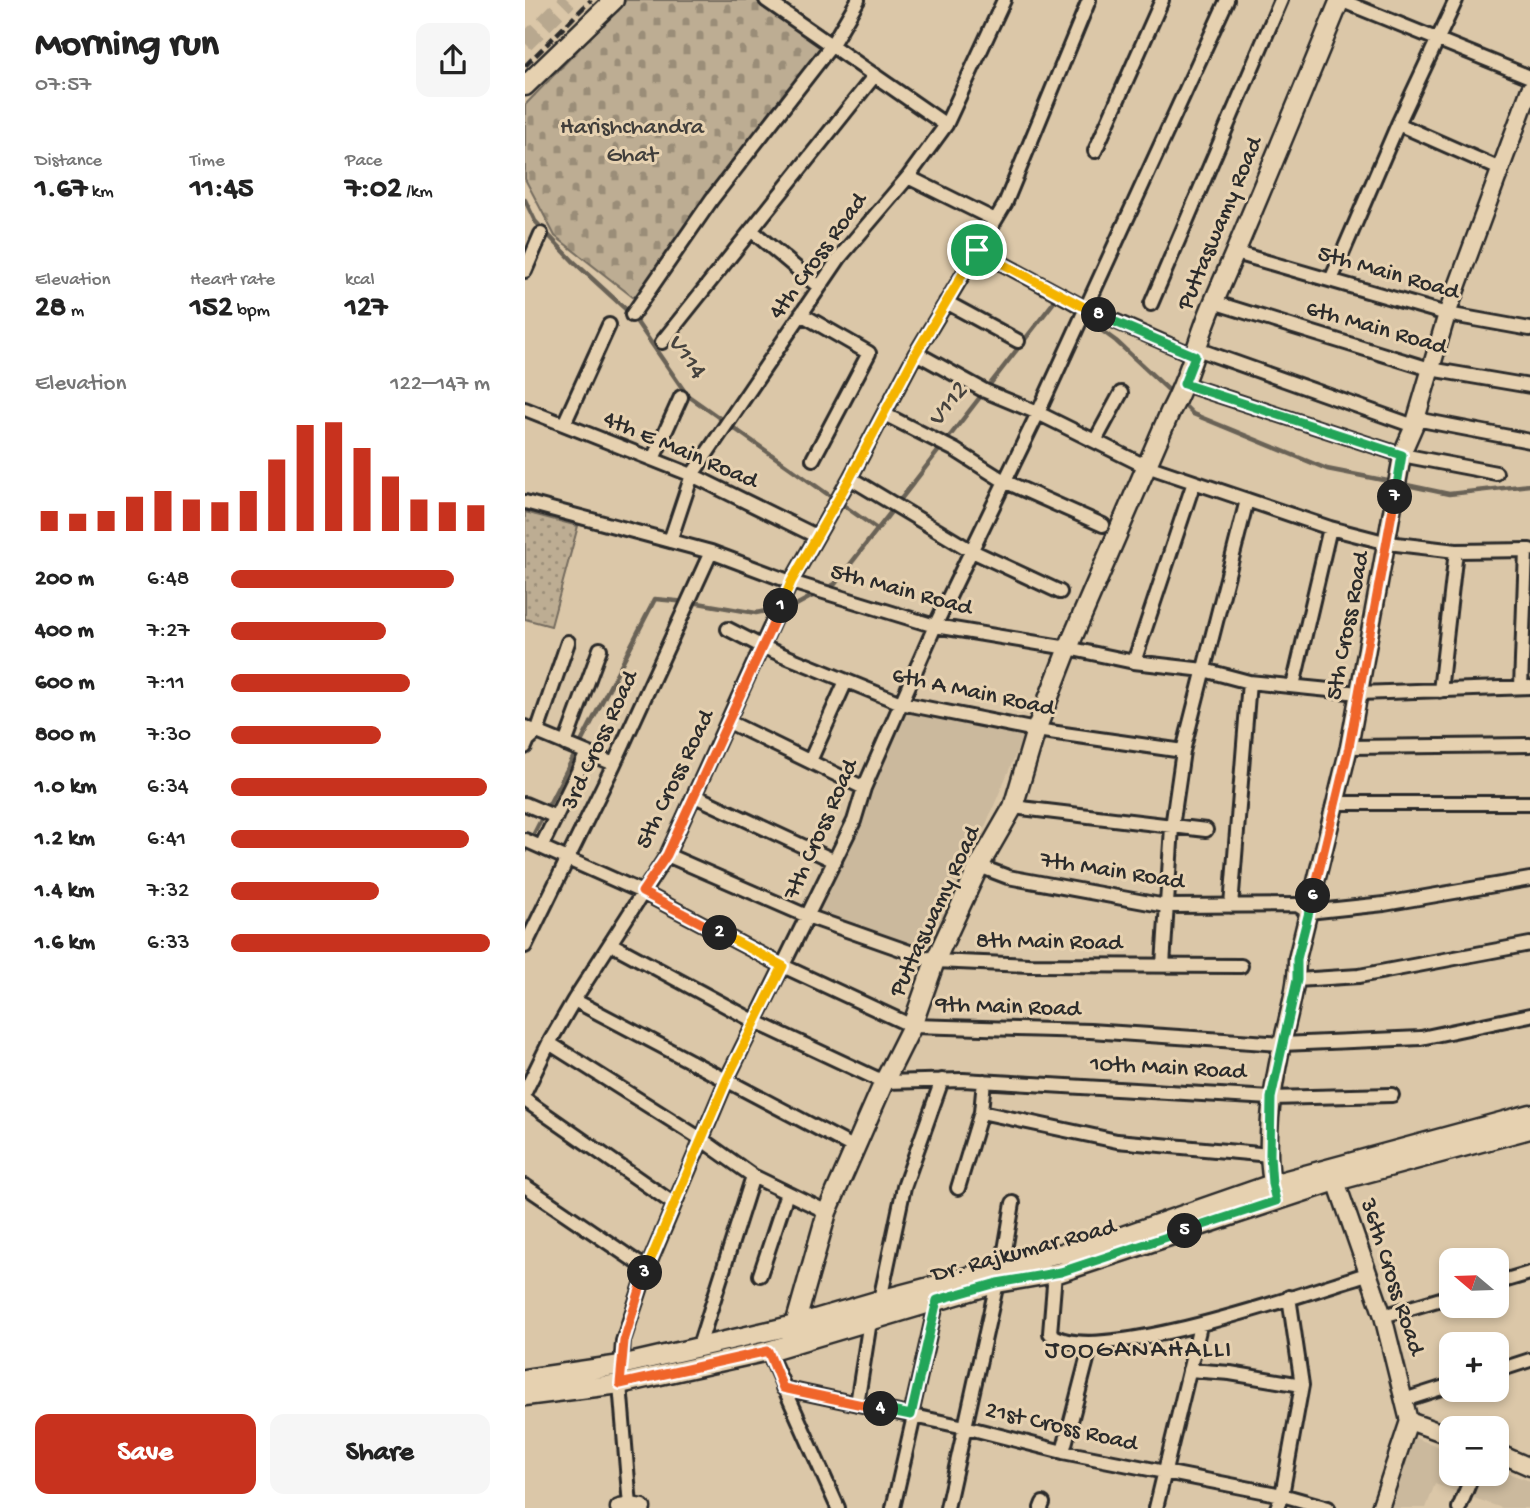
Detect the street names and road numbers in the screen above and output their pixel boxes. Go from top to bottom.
street label: Puttaswamy Road [1171,131,1271,316]
street label: 4th Cross Road [763,186,876,326]
street label: 5th Main Road [1314,240,1464,309]
street label: 6th Main Road [1302,295,1452,363]
street label: 4th E Main Road [598,405,763,497]
street label: 5th Cross Road [1320,547,1378,703]
street label: 5th Main Road [827,558,977,624]
street label: 6th A Main Road [889,662,1059,725]
street label: 3rd Cross Road [556,665,647,816]
street label: 5th Cross Road [630,704,723,854]
street label: 7th Cross Road [778,754,867,906]
street label: Puttaswamy Road [883,820,989,1003]
street label: 7th Main Road [1037,846,1188,898]
street label: 8th Main Road [976,927,1124,959]
street label: 9th Main Road [934,991,1083,1025]
street label: 10th Main Road [1088,1050,1249,1088]
street label: 36th Cross Road [1352,1194,1431,1361]
street label: Dr. Rajkumar Road [927,1213,1121,1291]
street label: 21st Cross Road [982,1396,1142,1460]

